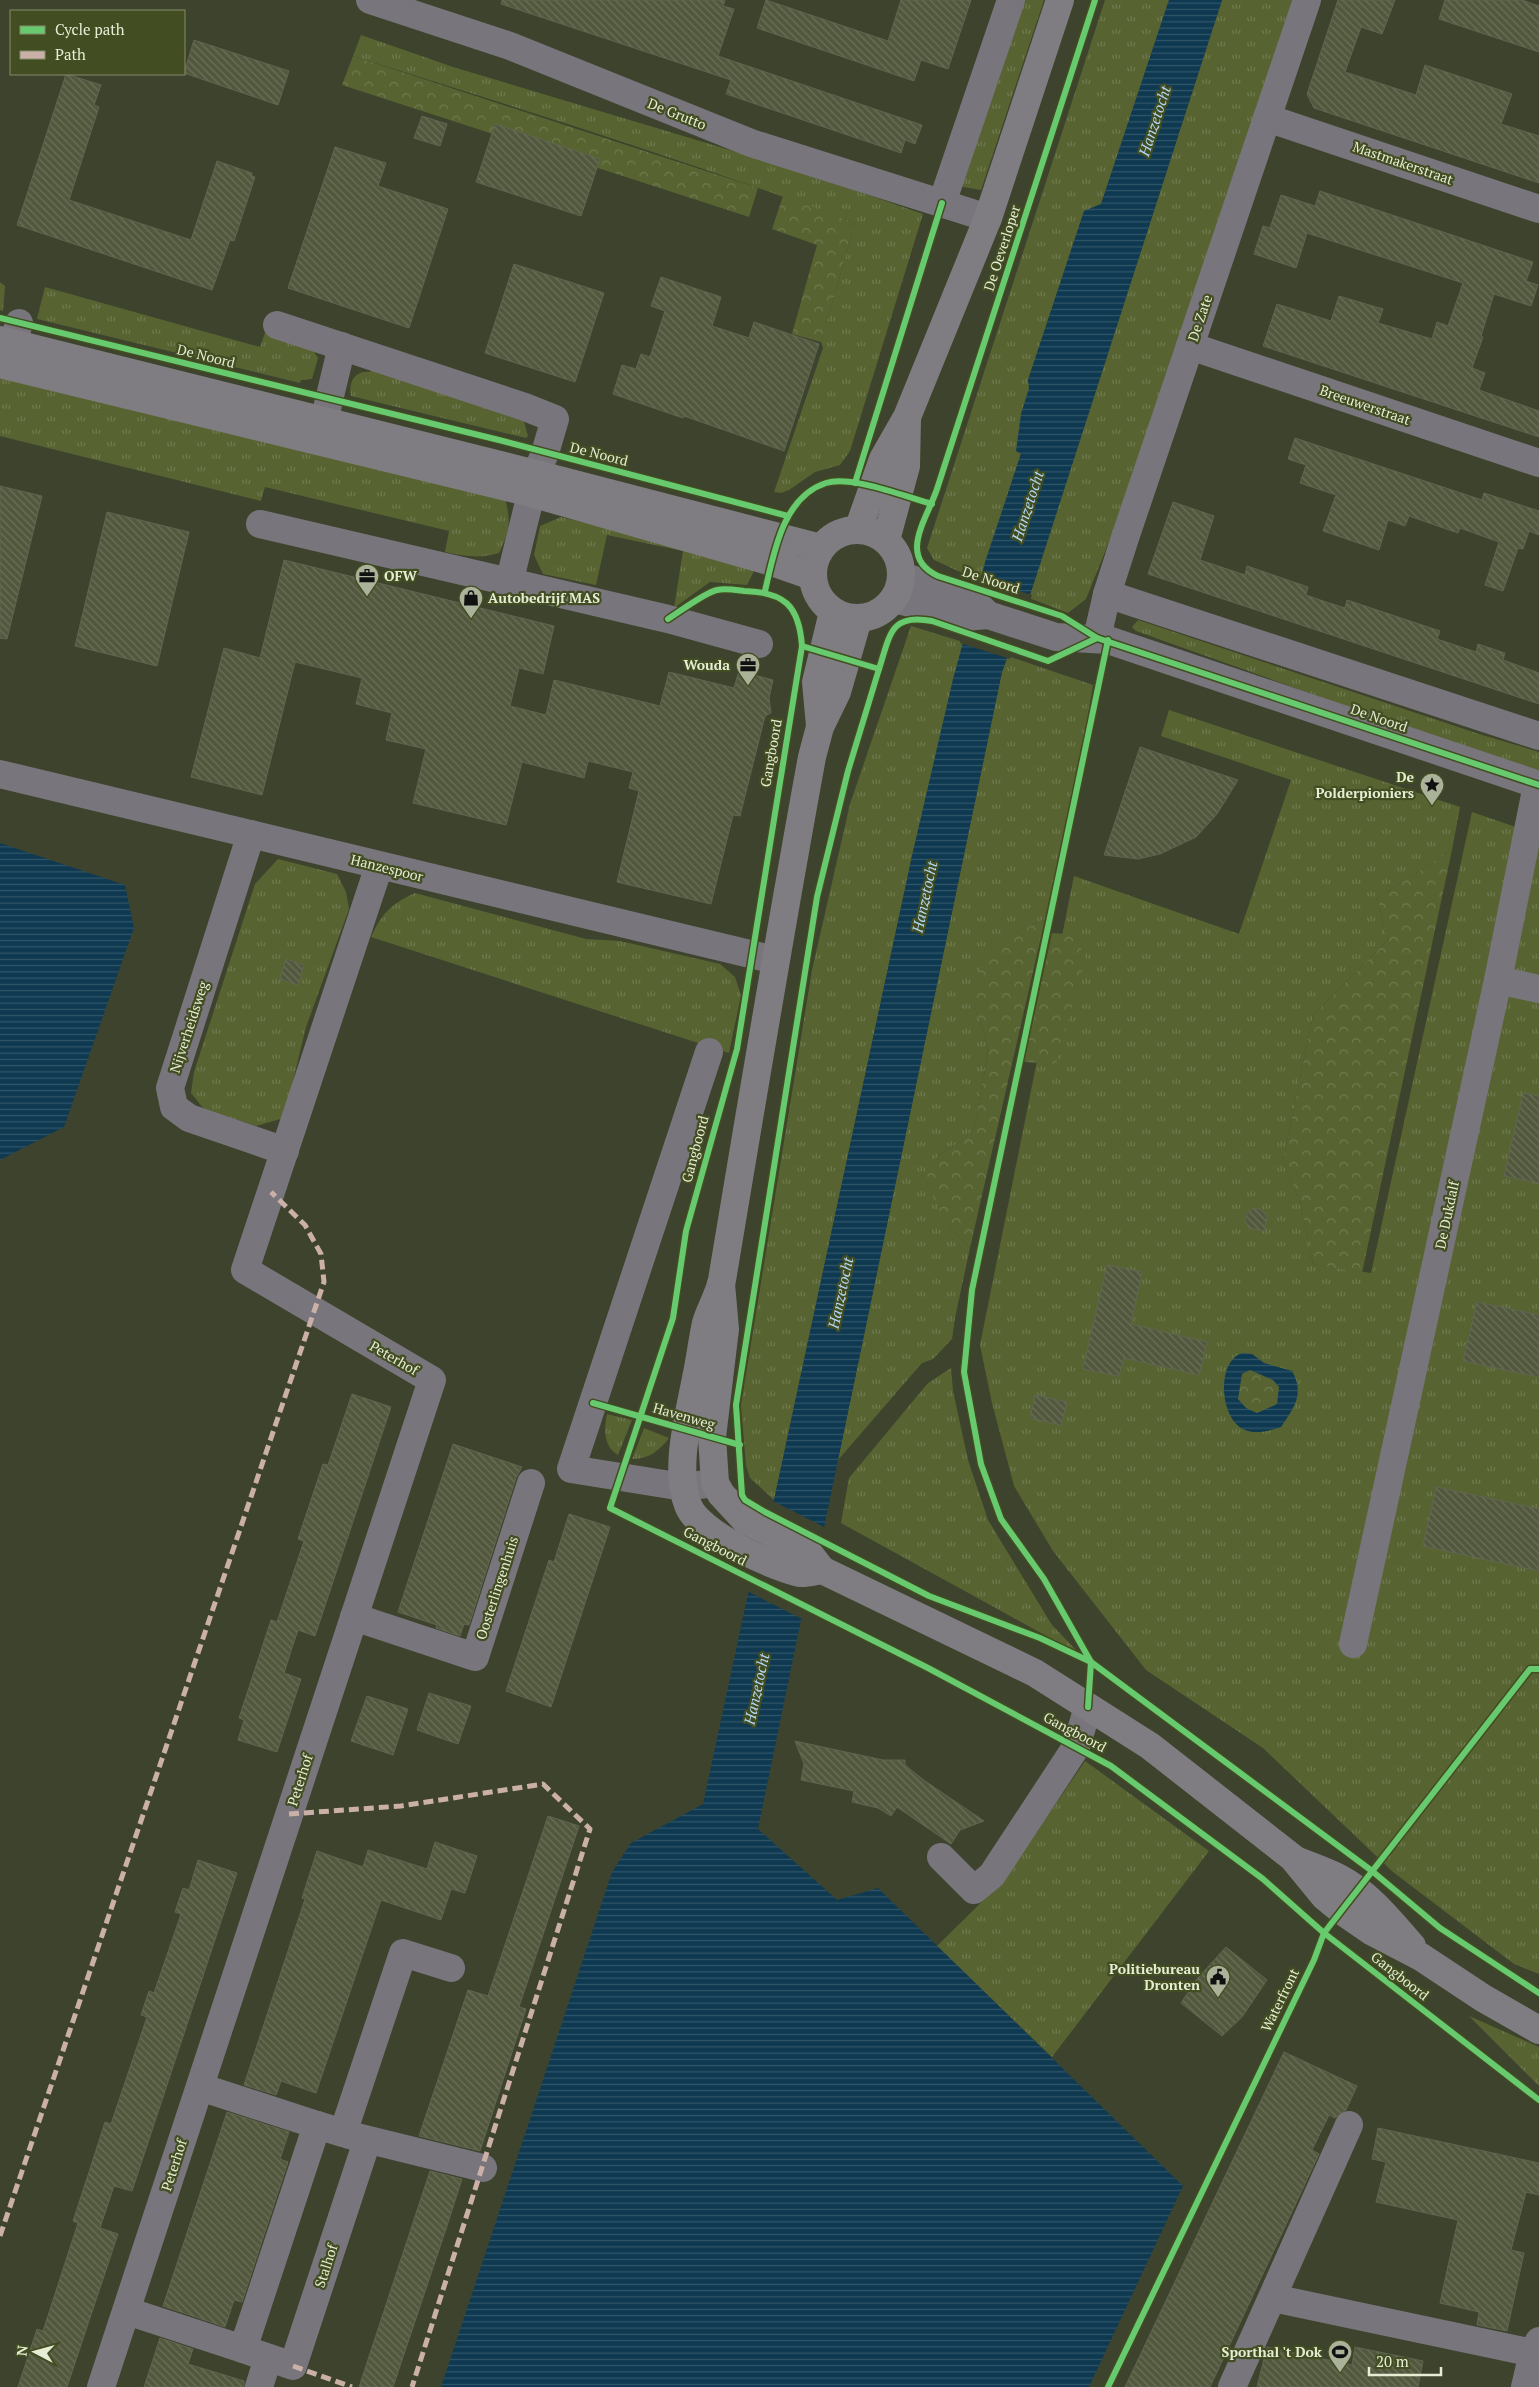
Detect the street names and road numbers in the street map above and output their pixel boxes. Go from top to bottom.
street label: De Grutto [645,93,709,134]
street label: Mastmakerstraat [1350,136,1457,189]
street label: De Oeverloper [979,202,1025,293]
street label: De Zate [1183,292,1216,344]
street label: De Noord [175,339,237,372]
street label: Breeuwerstraat [1317,380,1414,429]
street label: De Noord [568,437,630,470]
street label: De Noord [960,561,1022,598]
street label: De Noord [1348,699,1410,736]
street label: Gangboord [755,717,786,788]
street label: Hanzespoor [349,849,426,886]
street label: Nijverheidsweg [165,978,213,1075]
street label: Gangboord [676,1113,713,1184]
street label: De Dukdalf [1430,1178,1463,1251]
street label: Peterhof [366,1336,423,1380]
street label: Havenweg [651,1398,718,1434]
street label: Gangboord [680,1522,750,1570]
street label: Oosterlingenhuis [471,1534,522,1642]
street label: Gangboord [1040,1707,1110,1756]
street label: Peterhof [282,1750,317,1808]
street label: Gangboord [1367,1947,1433,2004]
street label: Waterfront [1256,1964,1303,2035]
street label: Peterhof [156,2135,191,2193]
street label: Stalhof [310,2240,342,2290]

